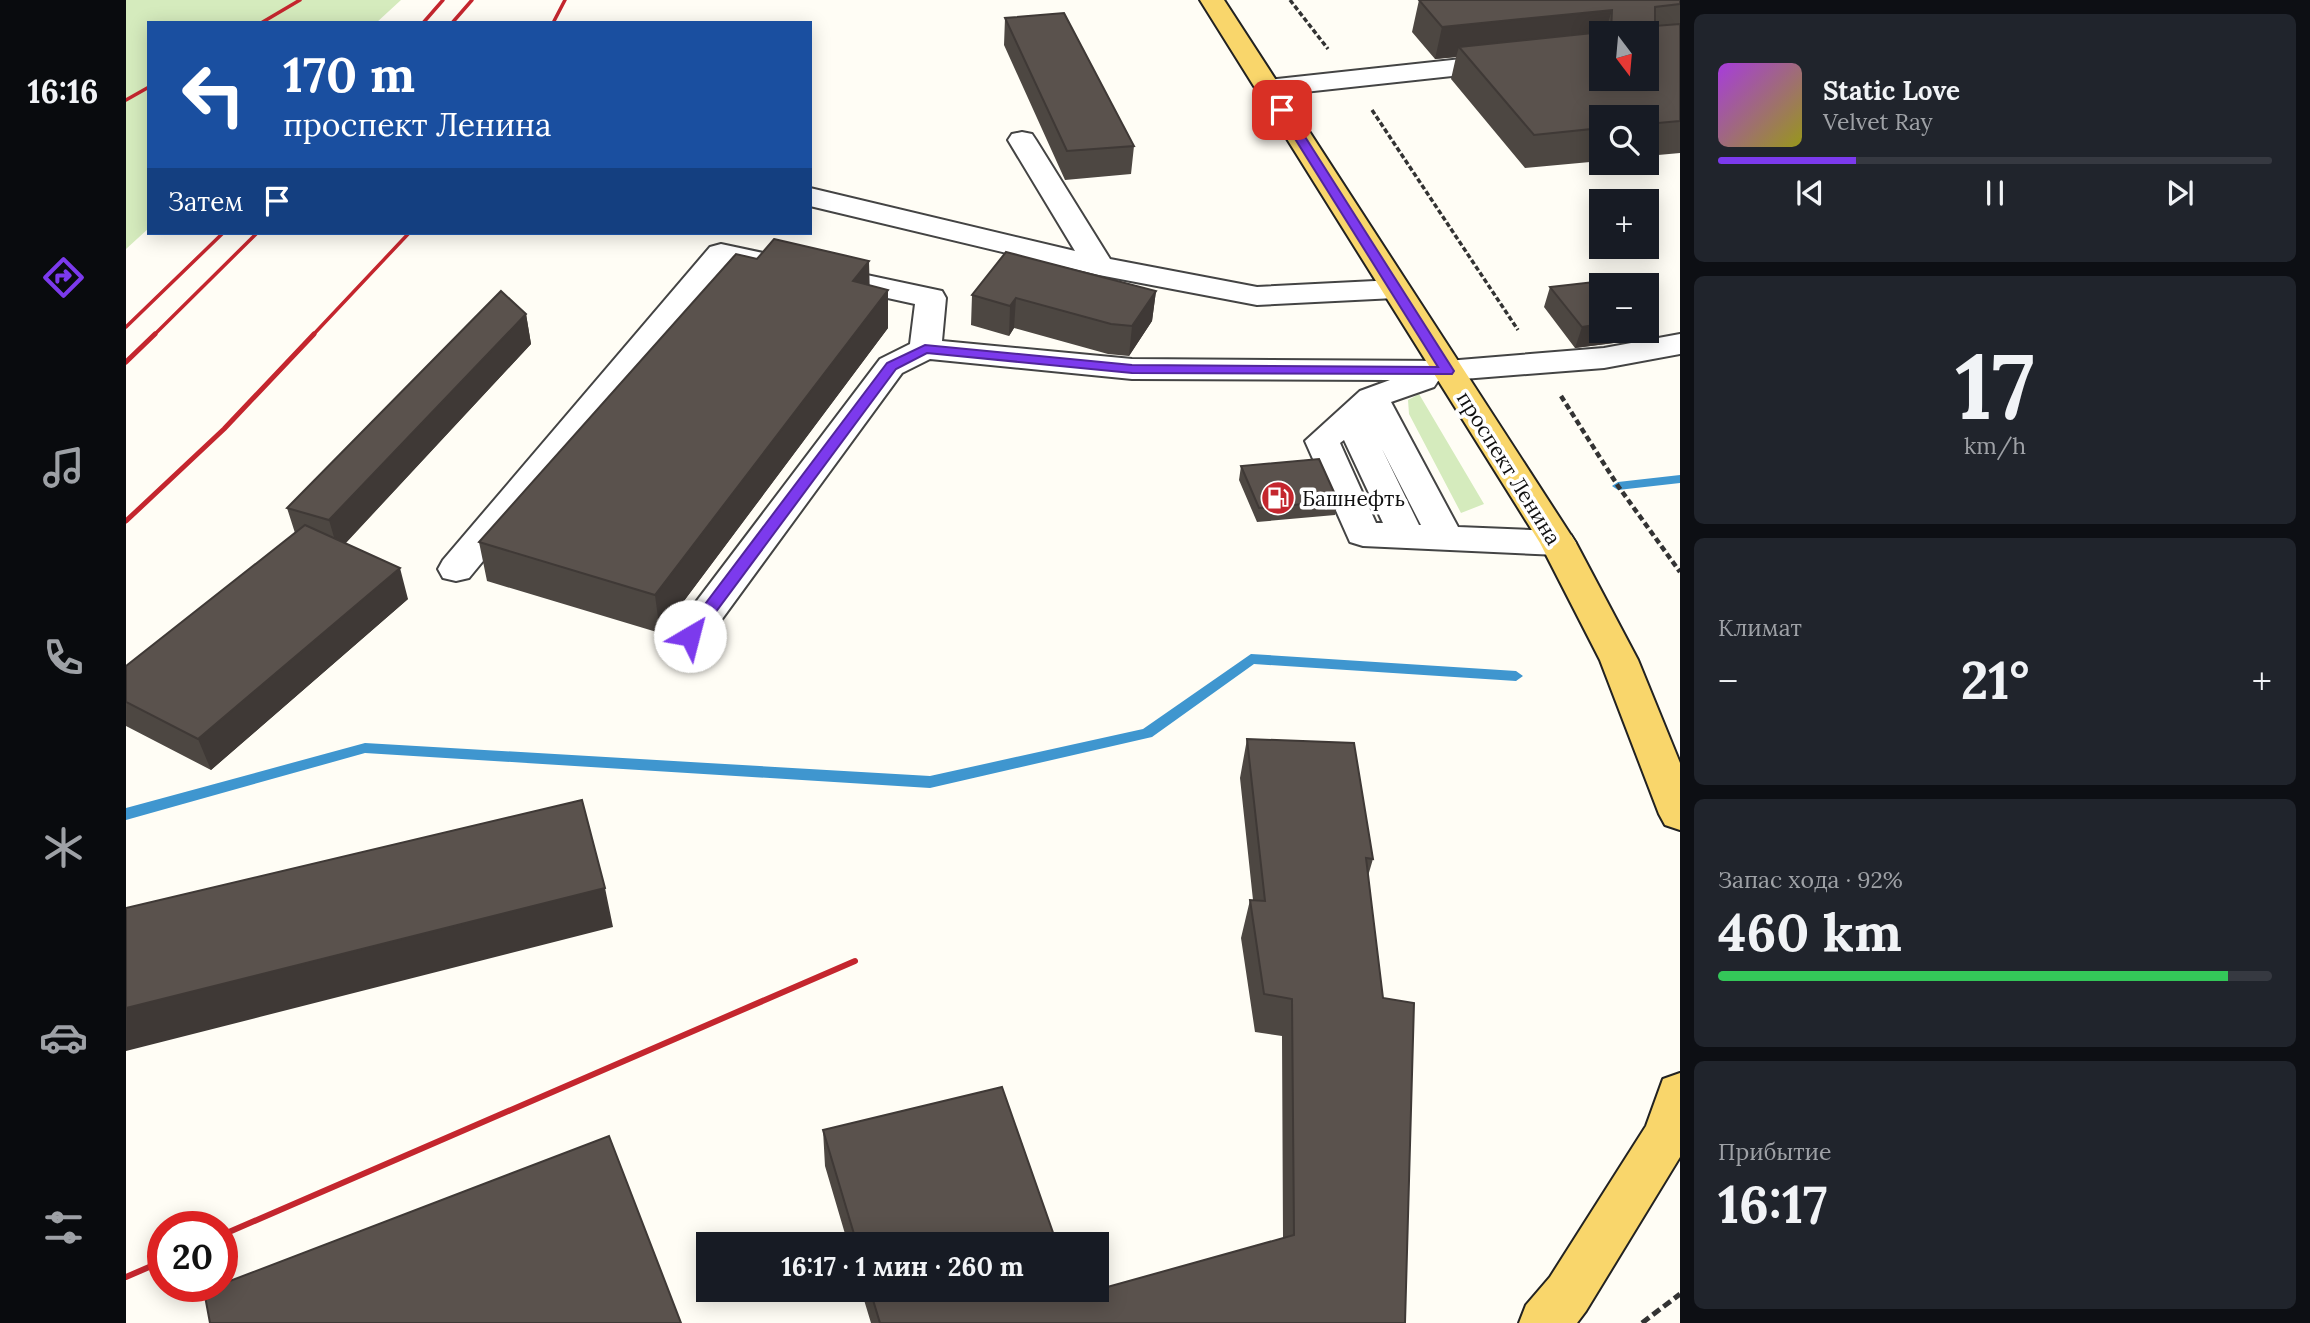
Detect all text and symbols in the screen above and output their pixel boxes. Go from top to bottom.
north arrow [1589,21,1659,91]
map controls [1589,21,1659,343]
text: 170 m [283,43,415,105]
icon: left [168,49,259,140]
text: 16:16 [28,71,98,112]
text: Static Love [1823,74,1960,107]
pin [1252,80,1312,140]
icon: arrive [1263,91,1301,129]
text: проспект Ленина [283,104,551,145]
button: search [1589,105,1659,175]
text: Velvet Ray [1823,107,1933,136]
icon: previous [1791,174,1829,212]
icon: pause [1976,174,2014,212]
icon: next [2161,174,2199,212]
icon: arrive [258,182,296,220]
text: Затем [168,185,244,218]
button: + [1589,189,1659,259]
icon: directions [39,253,88,302]
button: − [1589,273,1659,343]
text: 17 [1955,327,2035,444]
street label: проспект Ленина [1451,386,1567,550]
text: km/h [1964,431,2026,460]
icon: music [39,443,88,492]
fuel station icon: Башнефть [1259,479,1297,517]
place label: Башнефть [1302,485,1405,512]
position arrow [653,599,727,673]
text: Климат [1718,613,1802,642]
icon: phone [39,633,88,682]
text: 21° [1961,647,2029,713]
text: − [1718,657,1738,705]
text: + [2252,657,2272,705]
icon: climate [39,823,88,872]
text: Запас хода · 92% [1718,865,1903,894]
text: 460 km [1718,899,1902,965]
icon: car [39,1013,88,1062]
text: Прибытие [1718,1137,1832,1166]
text: 16:17 [1718,1171,1828,1237]
icon: filters [39,1203,88,1252]
speed limit sign: 20 [147,1211,238,1302]
text: 16:17 · 1 мин · 260 m [781,1250,1024,1283]

